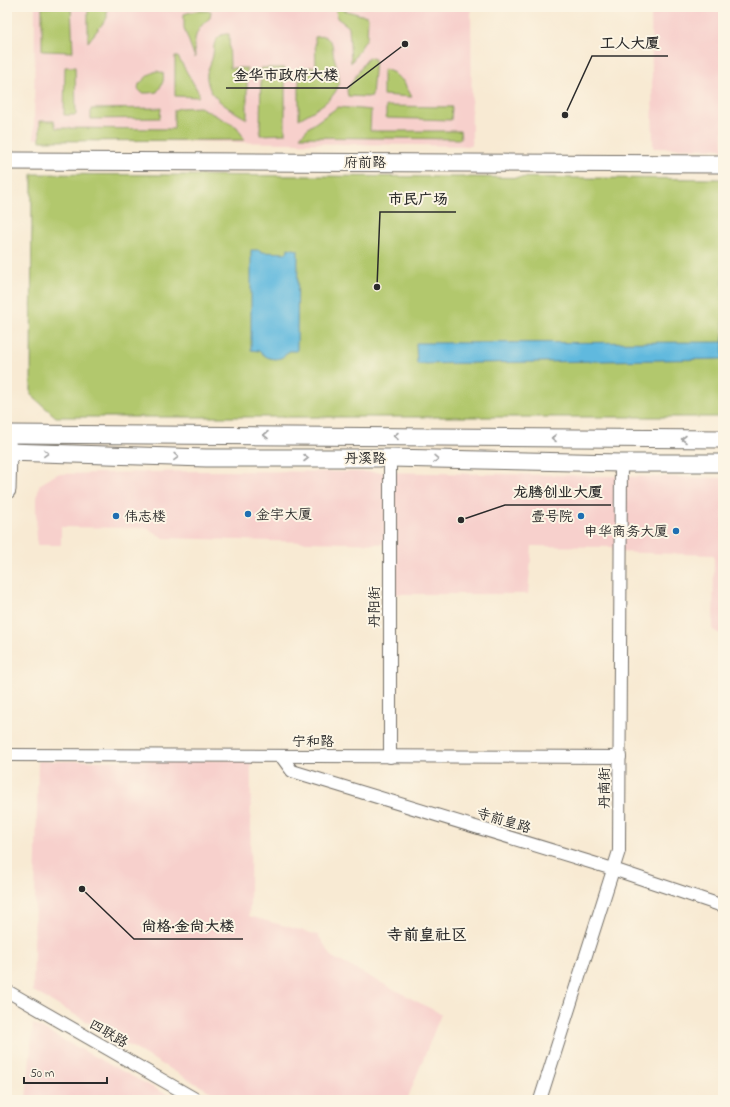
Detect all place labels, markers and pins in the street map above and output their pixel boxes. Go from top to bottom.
callout: 工人大厦 [592,29,668,56]
callout: 金华市政府大楼 [226,61,347,88]
callout: 市民广场 [380,185,456,212]
callout: 龙腾创业大厦 [505,478,611,505]
place label: 金宇大厦 [256,505,312,526]
place label: 伟志楼 [124,507,166,528]
place label: 壹号院 [531,507,573,528]
marker: 金宇大厦 [243,509,253,519]
marker: 伟志楼 [111,511,121,521]
marker: 壹号院 [576,511,586,521]
place label: 申华商务大厦 [584,522,668,543]
marker: 申华商务大厦 [671,526,681,536]
callout: 尚格·金尚大楼 [134,912,243,939]

